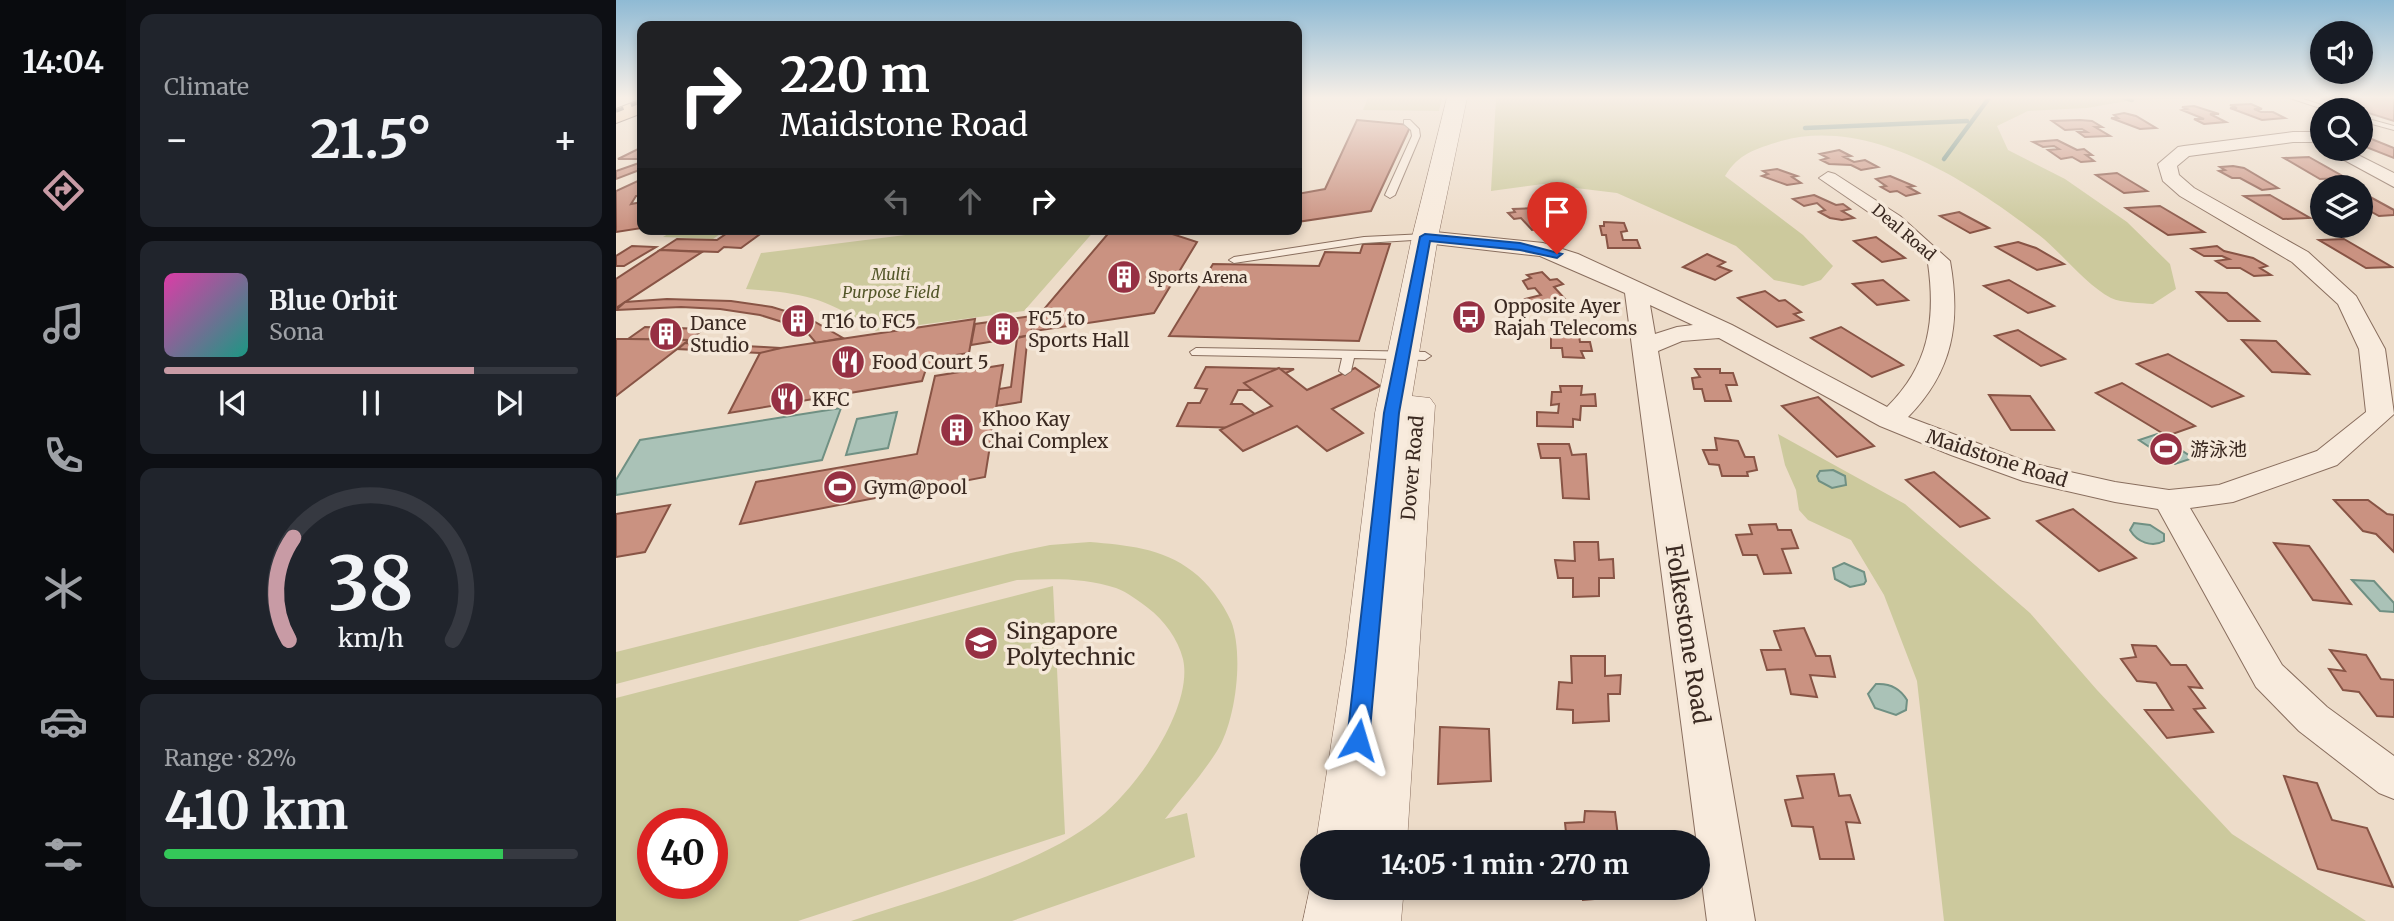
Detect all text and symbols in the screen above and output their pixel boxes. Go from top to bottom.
map controls [2310,21,2373,238]
button: sound [2310,21,2373,84]
text: 14:04 [22,42,104,82]
text: 220 m [780,44,930,105]
icon: right [665,49,756,140]
text: Climate [164,72,249,101]
button: search [2310,98,2373,161]
text: Maidstone Road [780,105,1028,145]
text: 21.5° [310,107,432,172]
text: − [164,116,189,163]
text: + [553,116,578,163]
icon: directions [39,166,88,215]
button: layers [2310,175,2373,238]
icon: left [878,182,916,220]
icon: ahead [951,182,989,220]
icon: right [1024,182,1062,220]
pin [1527,182,1587,254]
icon: arrive [1538,193,1576,231]
street label: Deal Road [1868,200,1940,265]
building icon: Sports Arena [1105,258,1143,296]
park label: Multi Purpose Field [842,264,940,302]
place label: Sports Arena [1148,267,1248,287]
text: Blue Orbit [269,284,398,317]
place label: Opposite Ayer Rajah Telecoms [1494,294,1637,340]
bus stop icon: Opposite Ayer Rajah Telecoms [1450,298,1488,336]
icon: music [39,299,88,348]
building icon: T16 to FC5 [779,302,817,340]
place label: FC5 to Sports Hall [1028,306,1129,352]
place label: T16 to FC5 [822,309,916,333]
building icon: FC5 to Sports Hall [984,310,1022,348]
place label: Dance Studio [690,311,749,357]
building icon: Dance Studio [647,315,685,353]
text: Sona [269,317,324,346]
restaurant icon: Food Court 5 [829,343,867,381]
place label: Food Court 5 [872,350,989,374]
restaurant icon: KFC [768,380,806,418]
icon: previous [214,384,252,422]
icon: pause [352,384,390,422]
icon: next [490,384,528,422]
place label: KFC [812,387,850,411]
place label: Khoo Kay Chai Complex [982,407,1109,453]
building icon: Khoo Kay Chai Complex [938,411,976,449]
street label: Dover Road [1395,414,1429,522]
street label: Maidstone Road [1923,424,2071,492]
sports icon: 游泳池 [2147,430,2185,468]
icon: phone [39,431,88,480]
place label: 游泳池 [2190,437,2247,461]
sports icon: Gym@pool [821,468,859,506]
place label: Gym@pool [864,475,967,499]
text: 38 [328,538,414,630]
street label: Folkestone Road [1659,542,1717,726]
icon: climate [39,564,88,613]
place label: Singapore Polytechnic [1006,616,1135,671]
text: km/h [338,622,404,654]
school or university icon: Singapore Polytechnic [962,624,1000,662]
icon: car [39,697,88,746]
position arrow [1321,703,1395,777]
text: Range · 82% [164,743,297,772]
text: 410 km [164,778,348,843]
speed limit sign: 40 [637,808,728,899]
icon: filters [39,830,88,879]
text: 14:05 · 1 min · 270 m [1381,848,1629,881]

